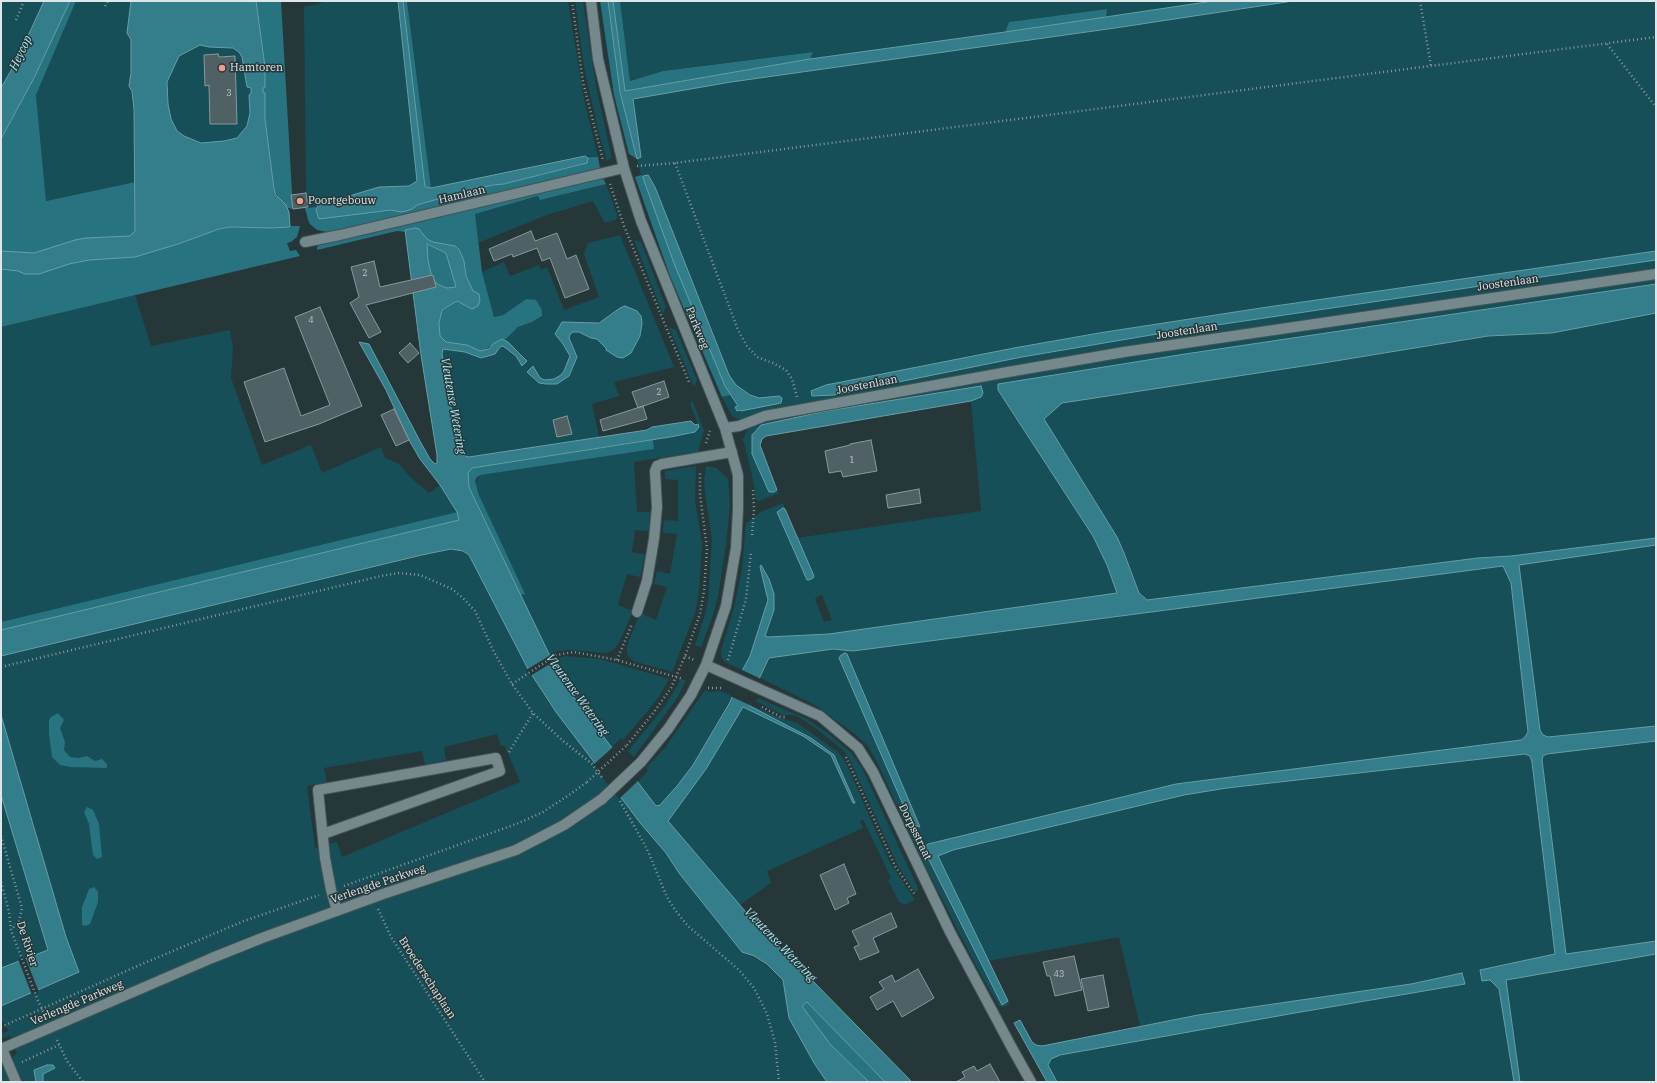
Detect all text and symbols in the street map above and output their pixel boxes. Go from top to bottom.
water label: Heycop [7,33,35,73]
place label: Hamtoren [230,61,283,75]
marker: Hamtoren [217,63,227,73]
house number: 3 [226,88,232,98]
street label: Hamlaan [437,183,487,207]
place label: Poortgebouw [308,194,376,208]
marker: Poortgebouw [295,196,305,206]
house number: 2 [362,268,368,278]
street label: Joostenlaan [1476,272,1540,294]
street label: Parkweg [683,305,711,351]
house number: 4 [308,315,314,325]
street label: Joostenlaan [1155,320,1219,342]
water label: Vleutense Wetering [437,356,469,456]
street label: Joostenlaan [835,373,899,397]
house number: 2 [656,387,662,397]
house number: 1 [849,455,855,465]
water label: Vleutense Wetering [542,651,612,739]
street label: Dorpsstraat [896,802,934,862]
street label: Verlengde Parkweg [329,862,427,906]
water label: Vleutense Wetering [741,905,819,985]
street label: De Rivier [13,920,41,968]
street label: Broederschaplaan [396,935,458,1021]
house number: 43 [1054,969,1064,979]
street label: Verlengde Parkweg [29,978,125,1028]

